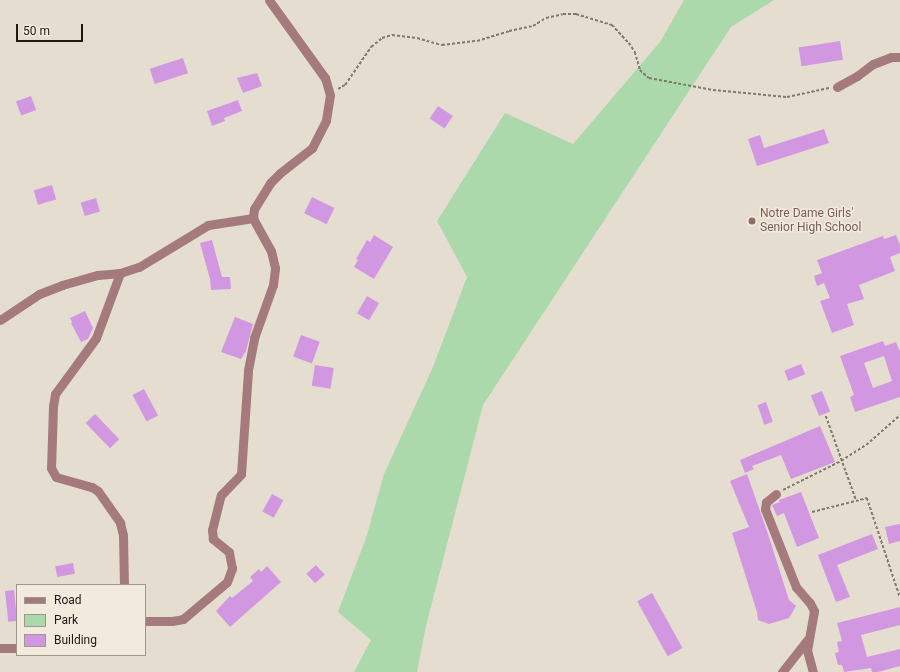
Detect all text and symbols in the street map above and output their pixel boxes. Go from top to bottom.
scale bar [18,16,85,42]
text: 50 m [23,24,50,38]
place label: Notre Dame Girls' Senior High School [760,207,861,235]
marker: Notre Dame Girls' Senior High School [747,216,757,226]
legend [16,584,146,656]
text: Road [54,593,82,607]
text: Park [54,613,78,627]
text: Building [54,633,97,647]

